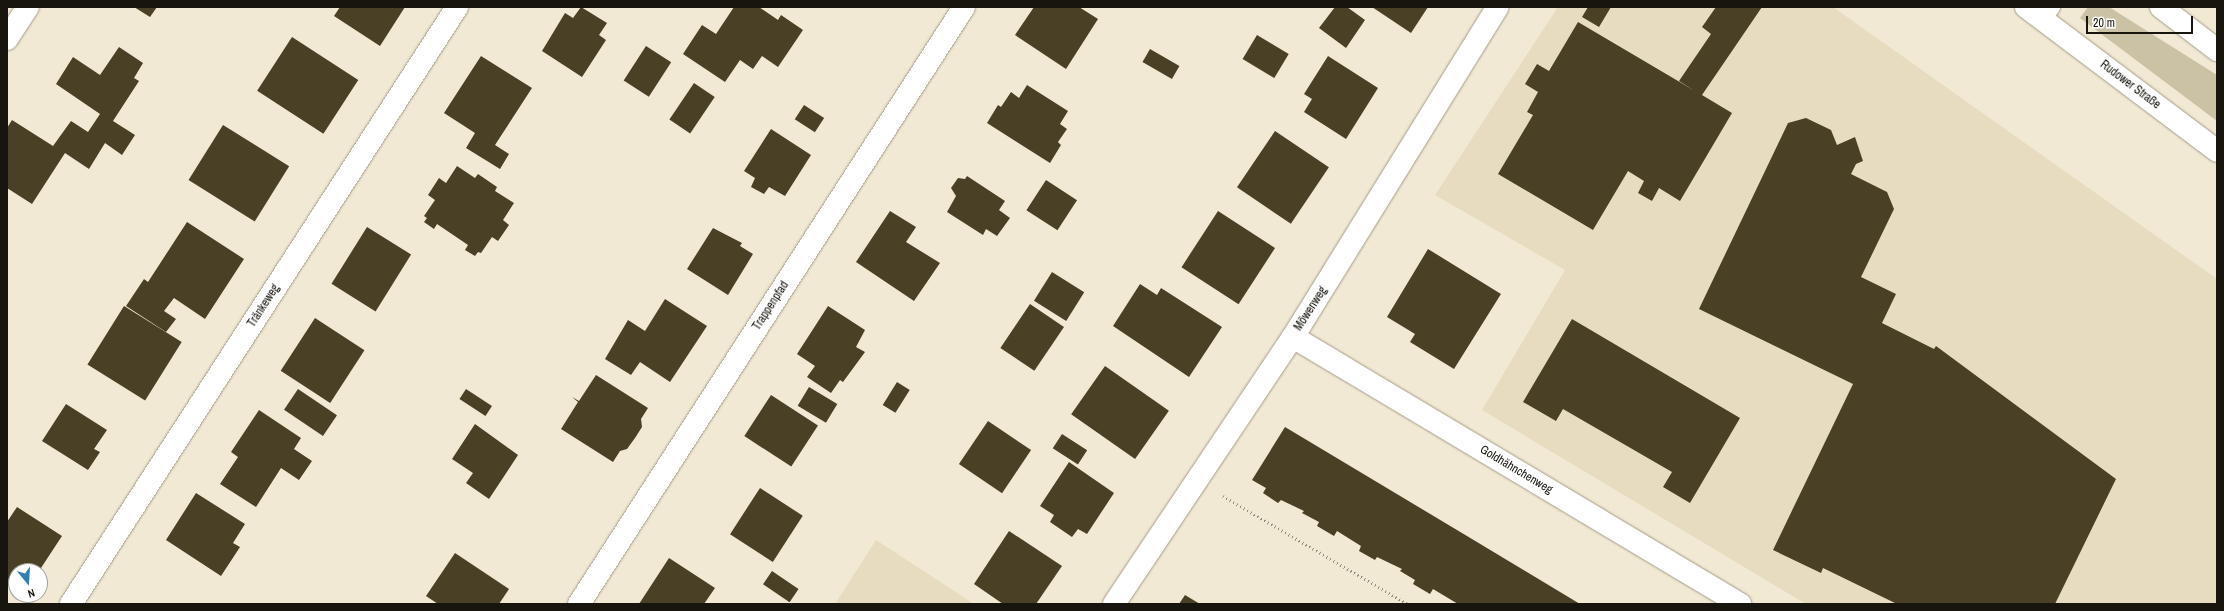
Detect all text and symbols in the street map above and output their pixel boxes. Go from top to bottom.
scale bar [2088,8,2195,34]
text: 20 m [2093,15,2115,31]
street label: Rudower Straße [2097,58,2163,112]
street label: Trappenpfad [750,279,792,333]
street label: Tränkeweg [245,282,283,330]
street label: Möwenweg [1291,284,1331,334]
street label: Goldhähnchenweg [1477,443,1555,497]
north arrow [8,563,48,603]
text: N [26,586,37,601]

